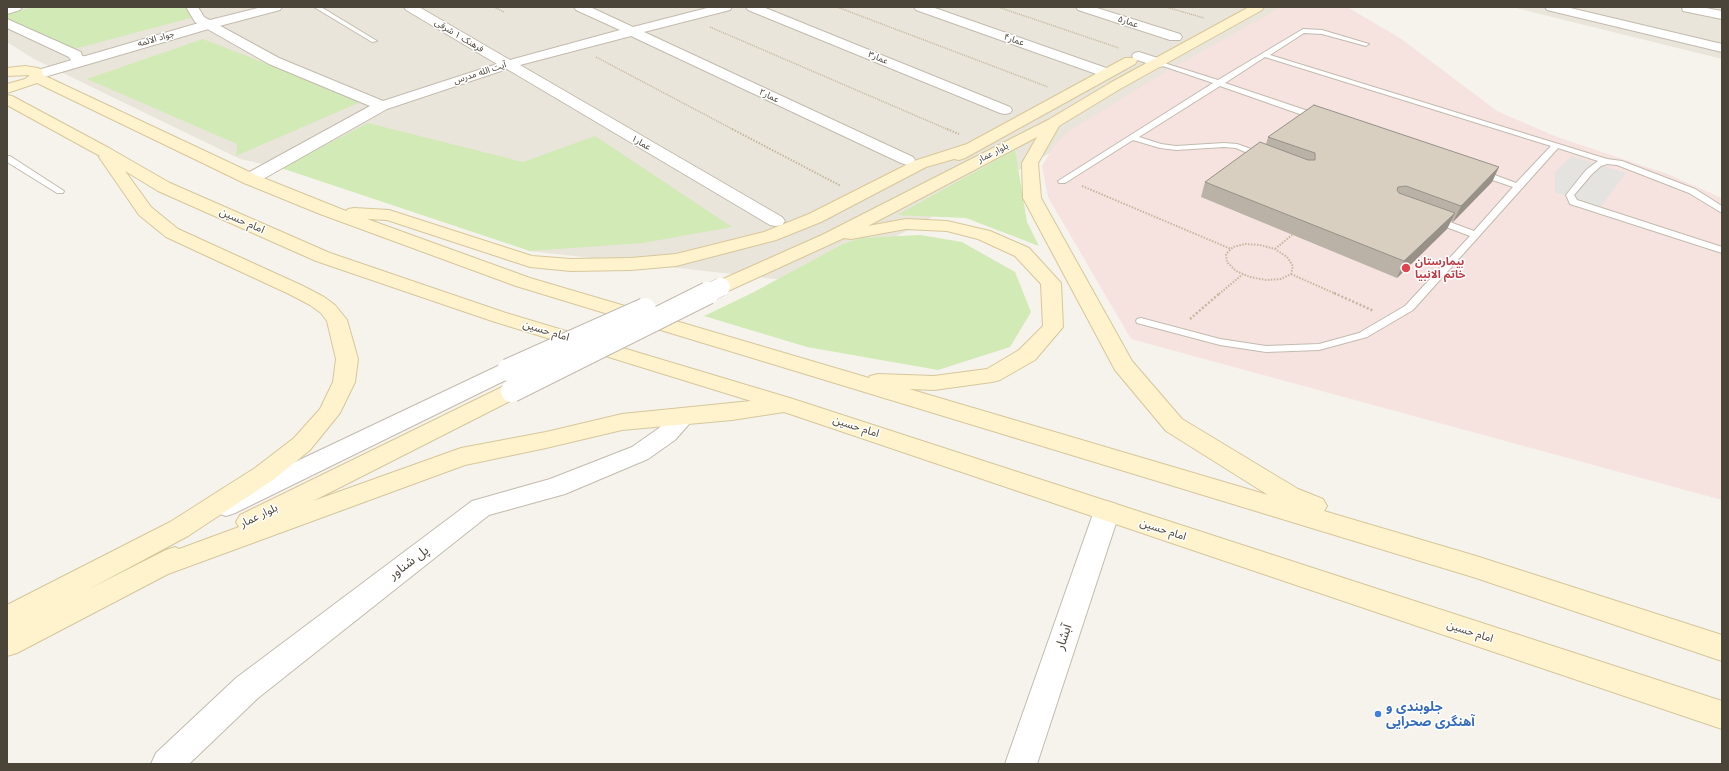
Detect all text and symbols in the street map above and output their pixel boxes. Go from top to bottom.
street label: عمار۵ [1116,14,1140,30]
street label: فرهنک ۱ شرقی [432,17,486,55]
street label: جواد الائمه [136,29,176,49]
street label: عمار۴ [1002,32,1026,48]
street label: عمار۳ [866,49,890,67]
street label: آیت الله مدرس [452,59,508,87]
street label: عمار۲ [757,87,781,105]
street label: عمار۱ [629,133,653,153]
street label: بلوار عمار [976,141,1010,165]
street label: امام حسین [217,205,267,237]
place label: بیمارستان خاتم الانبیا [1415,255,1465,281]
marker: بیمارستان خاتم الانبیا [1400,262,1412,274]
street label: امام حسین [521,318,571,344]
street label: امام حسین [831,413,881,441]
street label: بلوار عمار [238,501,280,531]
street label: امام حسین [1138,516,1188,544]
street label: پل شناور [386,543,432,583]
street label: امام حسین [1445,618,1495,646]
street label: آبشار [1052,622,1076,652]
place label: جلوبندی و آهنگری صحرایی [1386,699,1475,730]
marker: جلوبندی و آهنگری صحرایی [1373,709,1383,719]

